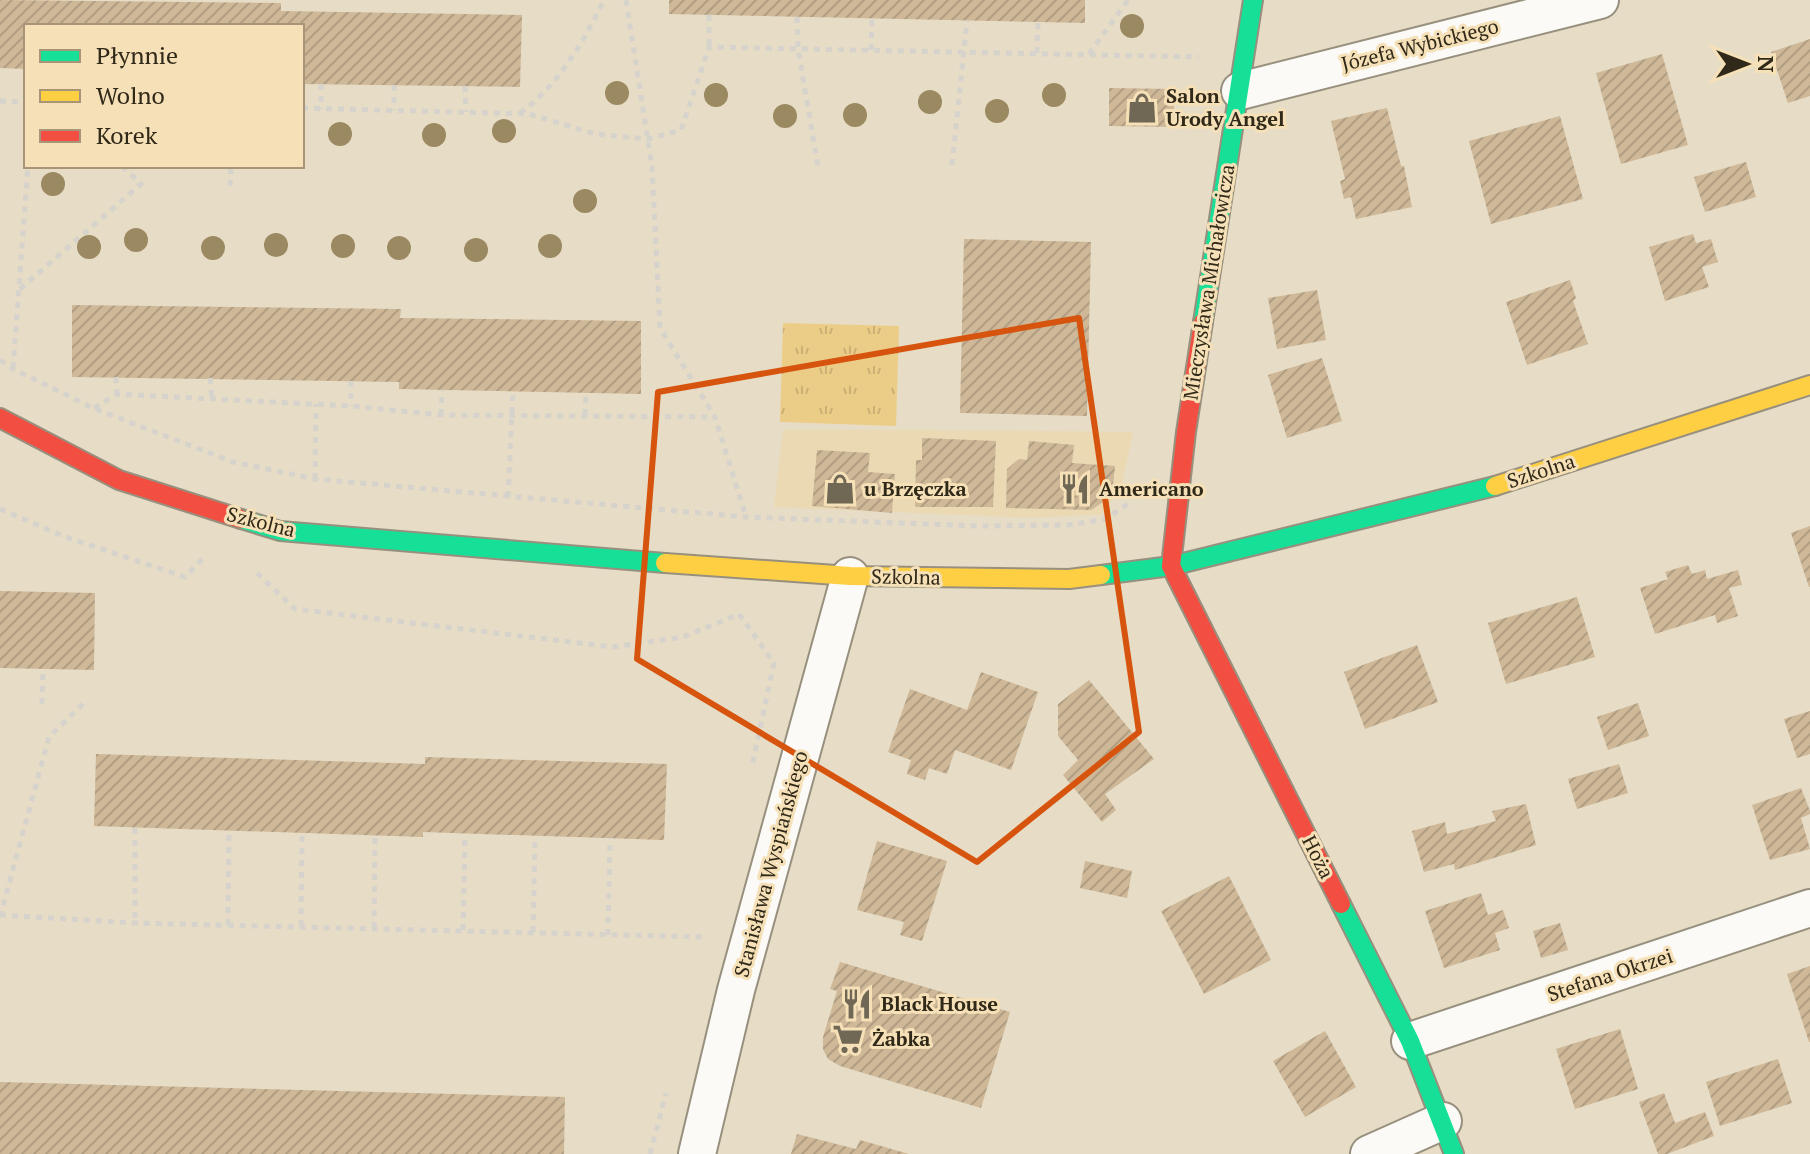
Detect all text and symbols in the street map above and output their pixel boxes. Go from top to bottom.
street label: Józefa Wybickiego [1339,12,1501,77]
legend [24,24,304,168]
north arrow [1706,24,1786,104]
text: Płynnie [96,39,178,71]
text: N [1752,56,1781,73]
text: Wolno [96,79,165,111]
place label: Salon Urody Angel [1166,82,1285,132]
shop icon: Salon Urody Angel [1125,91,1159,125]
text: Korek [96,119,158,151]
street label: Mieczysława Michałowicza [1177,162,1240,402]
street label: Szkolna [1504,447,1578,494]
shop icon: u Brzęczka [823,472,857,506]
restaurant icon: Americano [1058,472,1092,506]
place label: u Brzęczka [864,475,967,502]
place label: Americano [1099,475,1204,502]
street label: Szkolna [224,500,298,543]
street label: Szkolna [871,562,941,591]
street label: Stanisława Wyspiańskiego [727,748,814,980]
street label: Hoża [1296,830,1341,883]
street label: Stefana Okrzei [1544,942,1676,1008]
restaurant icon: Black House [840,987,874,1021]
place label: Black House [881,990,998,1017]
supermarket icon: Żabka [831,1022,865,1056]
place label: Żabka [872,1025,930,1052]

